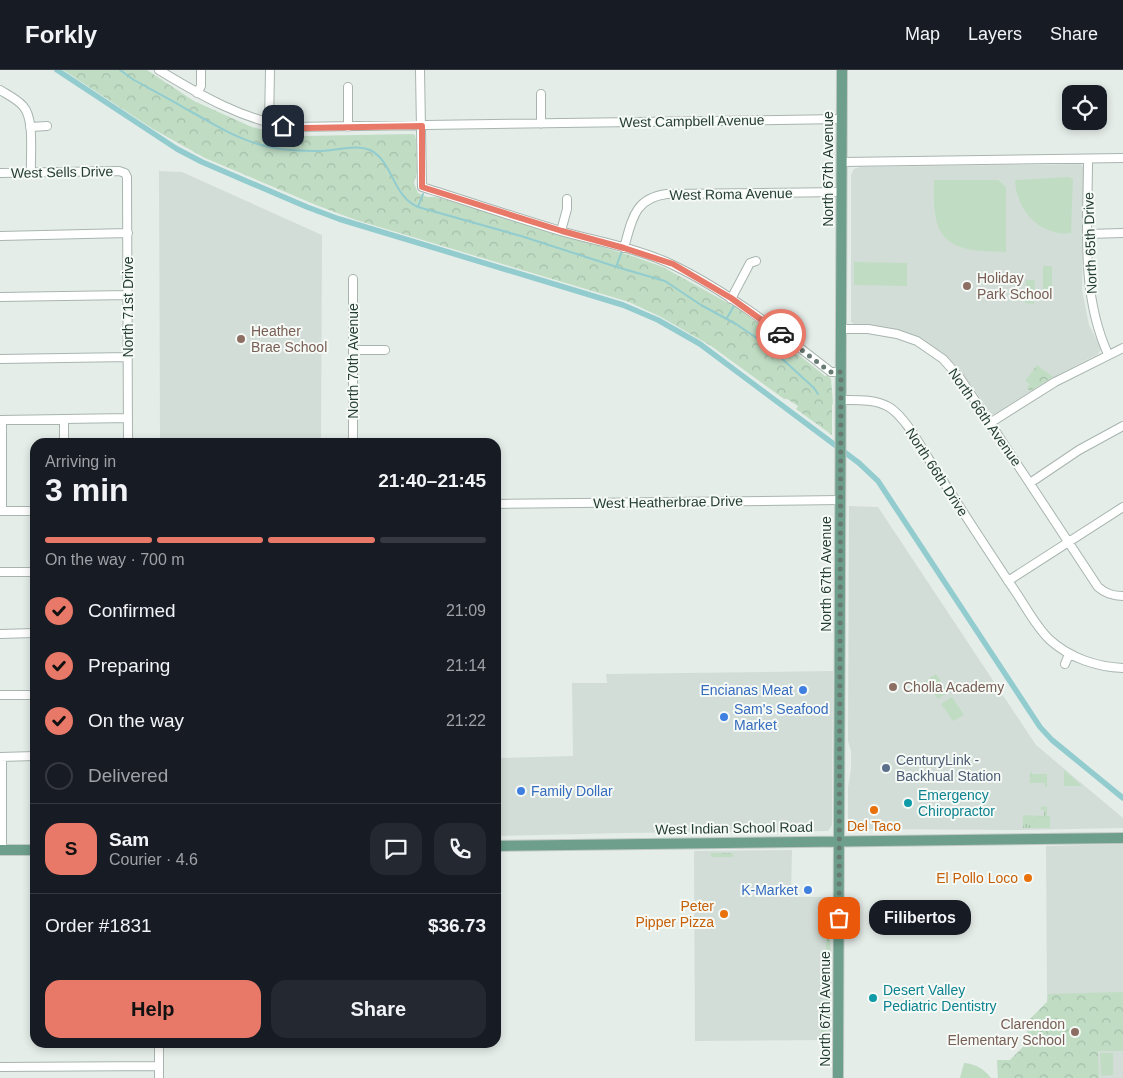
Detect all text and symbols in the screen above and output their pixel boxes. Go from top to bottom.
text: Forkly [25,21,97,48]
text: Map [905,24,940,44]
text: Layers [968,24,1022,44]
text: Share [1050,24,1098,44]
map controls [1062,85,1107,130]
button: locate [1062,85,1107,130]
pin [262,105,304,147]
street label: North 67th Avenue [820,111,836,227]
icon: home [269,112,297,140]
street label: West Campbell Avenue [619,112,765,130]
street label: West Sells Drive [11,163,114,181]
street label: West Roma Avenue [669,185,793,203]
street label: North 65th Drive [1080,192,1100,294]
street label: North 71st Drive [120,256,136,358]
place label: Holiday Park School [977,270,1052,302]
marker: Holiday Park School [961,280,973,292]
street label: North 70th Avenue [345,303,361,419]
courier [756,309,806,359]
icon: car [767,320,795,348]
place label: Heather Brae School [251,323,327,355]
marker: Heather Brae School [235,333,247,345]
street label: North 66th Avenue [945,365,1025,469]
street label: North 66th Drive [903,425,972,519]
text: Arriving in [45,453,116,470]
text: 21:40–21:45 [378,470,486,491]
text: 3 min [45,472,129,508]
street label: West Heatherbrae Drive [593,493,743,511]
street label: North 67th Avenue [818,516,834,632]
text: On the way · 700 m [45,551,185,568]
icon: check [45,597,73,625]
text: Confirmed [88,600,176,621]
text: 21:09 [446,602,486,619]
icon: check [45,652,73,680]
text: Preparing [88,655,170,676]
text: 21:14 [446,657,486,674]
place label: Cholla Academy [903,679,1004,695]
marker: Cholla Academy [887,681,899,693]
place label: Encianas Meat [700,682,793,698]
marker: Encianas Meat [797,684,809,696]
place label: Sam's Seafood Market [734,701,829,733]
icon: check [45,707,73,735]
text: On the way [88,710,184,731]
marker: Sam's Seafood Market [718,711,730,723]
text: 21:22 [446,712,486,729]
place label: CenturyLink - Backhual Station [896,752,1001,784]
marker: CenturyLink - Backhual Station [880,762,892,774]
text: Delivered [88,765,168,786]
place label: Family Dollar [531,783,613,799]
marker: Family Dollar [515,785,527,797]
place label: Emergency Chiropractor [918,787,995,819]
marker: Emergency Chiropractor [902,797,914,809]
marker: Del Taco [868,804,880,816]
place label: Del Taco [847,818,901,834]
street label: West Indian School Road [655,819,813,837]
button: chat [370,823,422,875]
button: phone [434,823,486,875]
text: Sam [109,829,149,850]
text: S [65,838,77,859]
text: Courier · 4.6 [109,851,198,868]
place label: El Pollo Loco [936,870,1018,886]
marker: El Pollo Loco [1022,872,1034,884]
place label: K-Market [741,882,798,898]
marker: K-Market [802,884,814,896]
pin [818,897,860,939]
place label: Peter Pipper Pizza [635,898,714,930]
callout: Filibertos [869,900,972,936]
icon: bag [825,904,853,932]
marker: Peter Pipper Pizza [718,908,730,920]
text: Filibertos [884,909,956,926]
text: Order #1831 [45,915,152,936]
text: $36.73 [428,915,486,936]
street label: North 67th Avenue [817,951,833,1067]
button: Help [45,980,261,1038]
button: Share [271,980,486,1038]
place label: Desert Valley Pediatric Dentistry [883,982,997,1014]
marker: Desert Valley Pediatric Dentistry [867,992,879,1004]
place label: Clarendon Elementary School [947,1016,1065,1048]
marker: Clarendon Elementary School [1069,1026,1081,1038]

